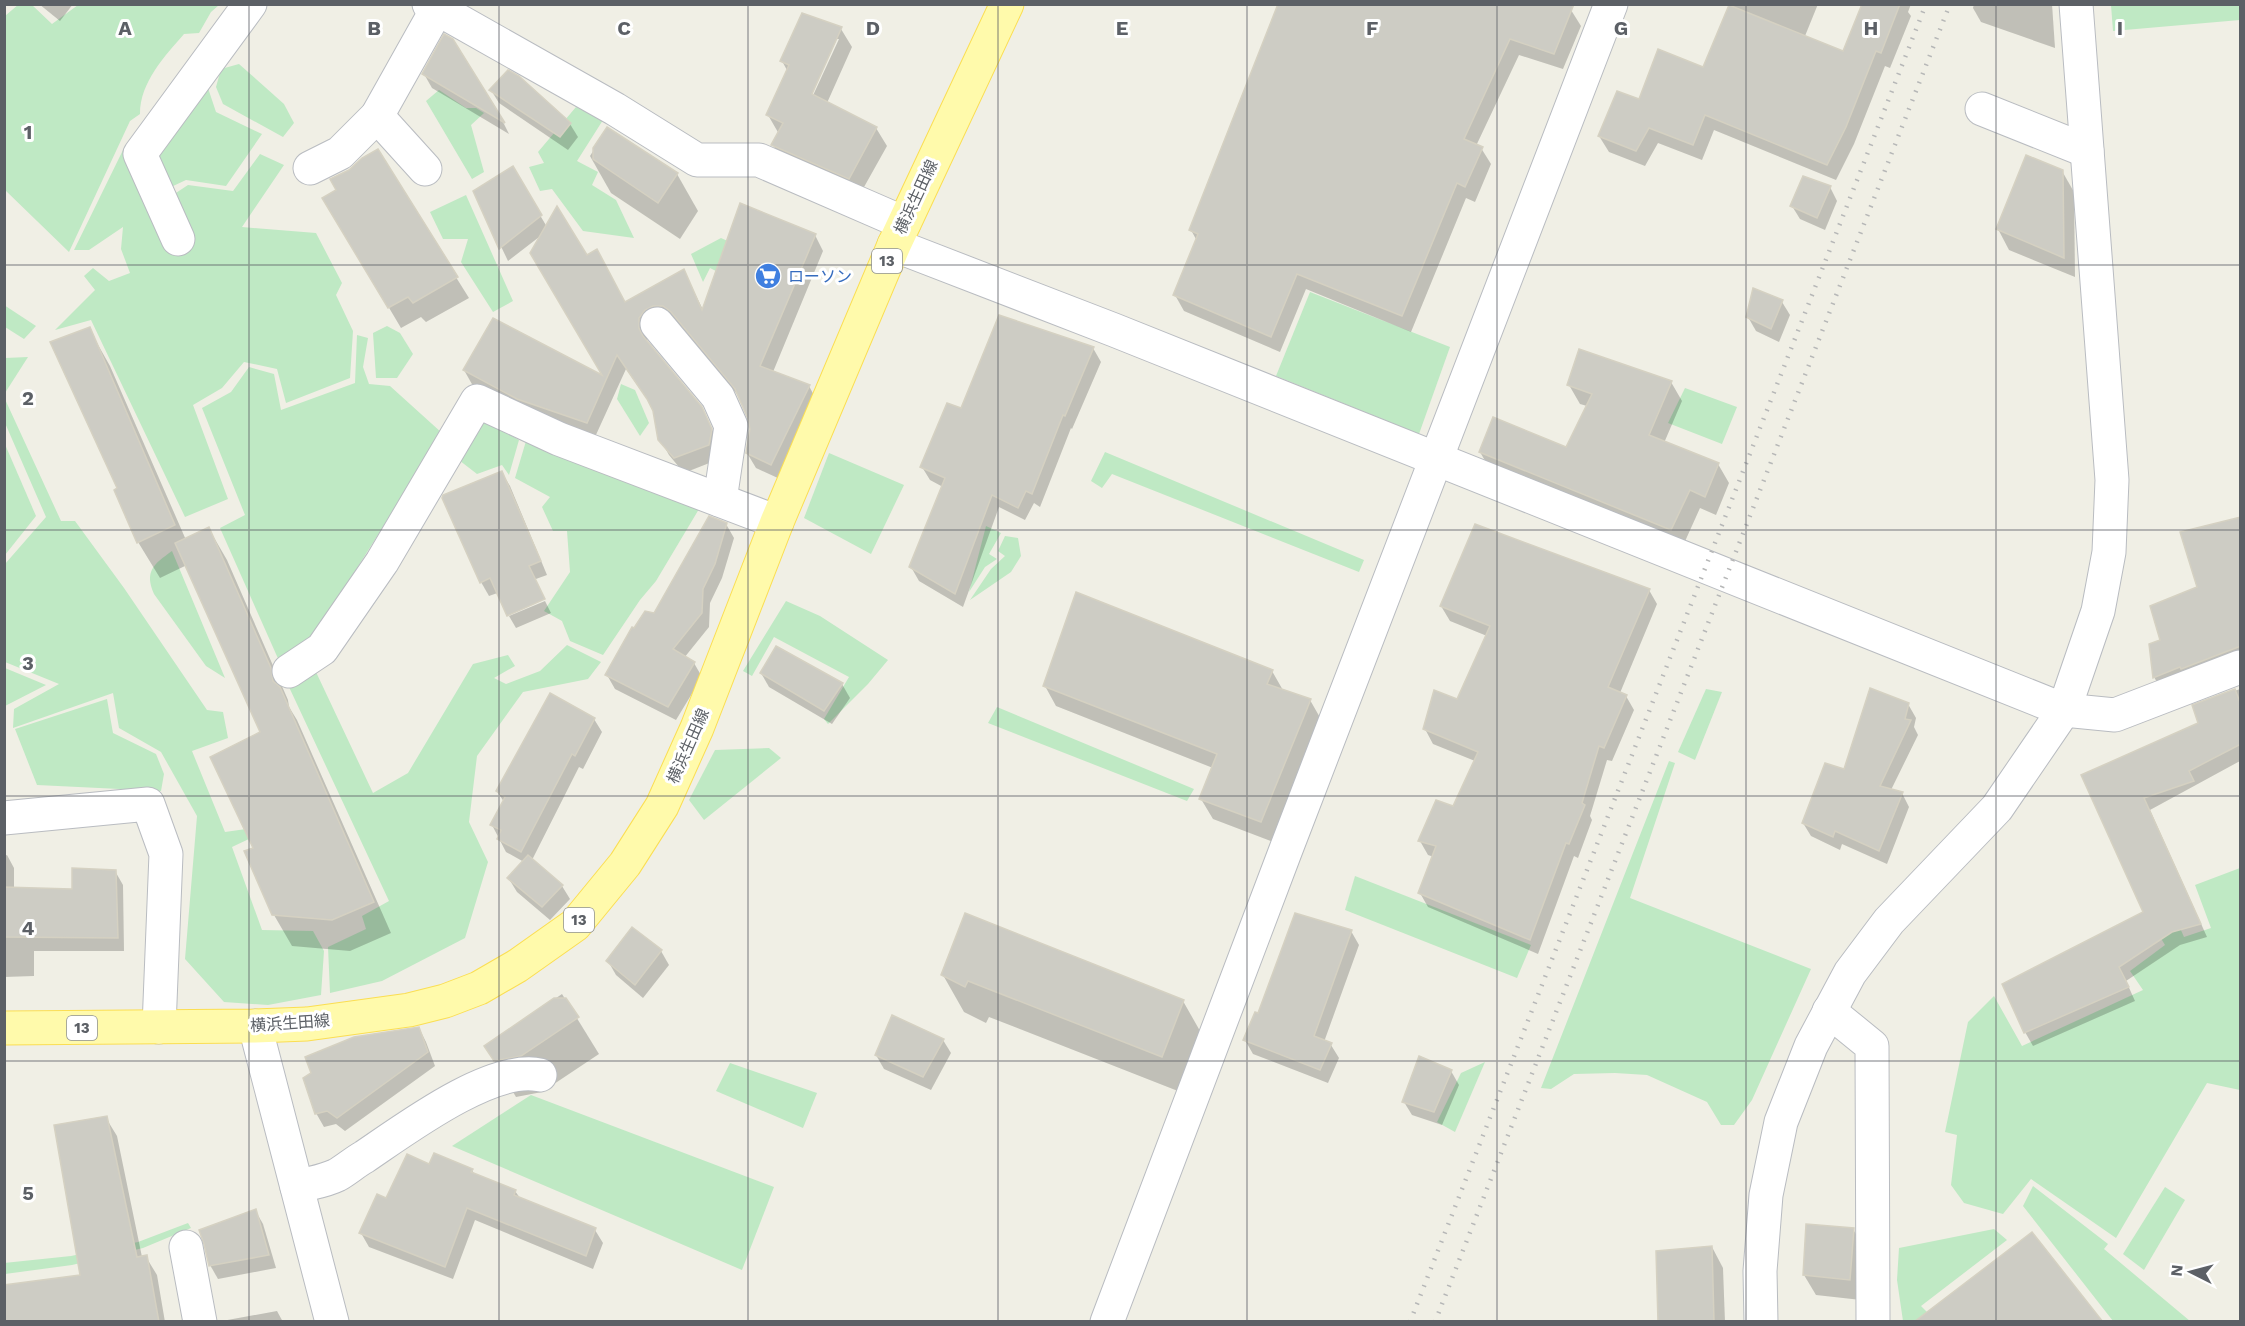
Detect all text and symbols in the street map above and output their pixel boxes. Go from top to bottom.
text: A [118,16,132,40]
text: B [367,16,381,40]
text: C [617,16,631,40]
text: D [866,16,880,40]
text: E [1116,16,1128,40]
text: F [1366,16,1378,40]
text: G [1614,16,1628,40]
text: H [1864,16,1878,40]
text: I [2117,16,2123,40]
text: 1 [24,120,32,144]
street label: 横浜生田線 [890,157,942,237]
road number: 13 [872,249,902,273]
supermarket icon: ローソン [753,261,783,291]
place label: ローソン [788,267,852,286]
text: 2 [22,386,34,410]
text: 3 [22,651,34,675]
street label: 横浜生田線 [663,706,713,786]
road number: 13 [564,908,594,932]
text: 4 [22,916,35,940]
street label: 横浜生田線 [249,1011,331,1035]
road number: 13 [67,1016,97,1040]
text: 5 [22,1181,34,1205]
north arrow [2161,1242,2221,1302]
text: N [2167,1264,2187,1277]

